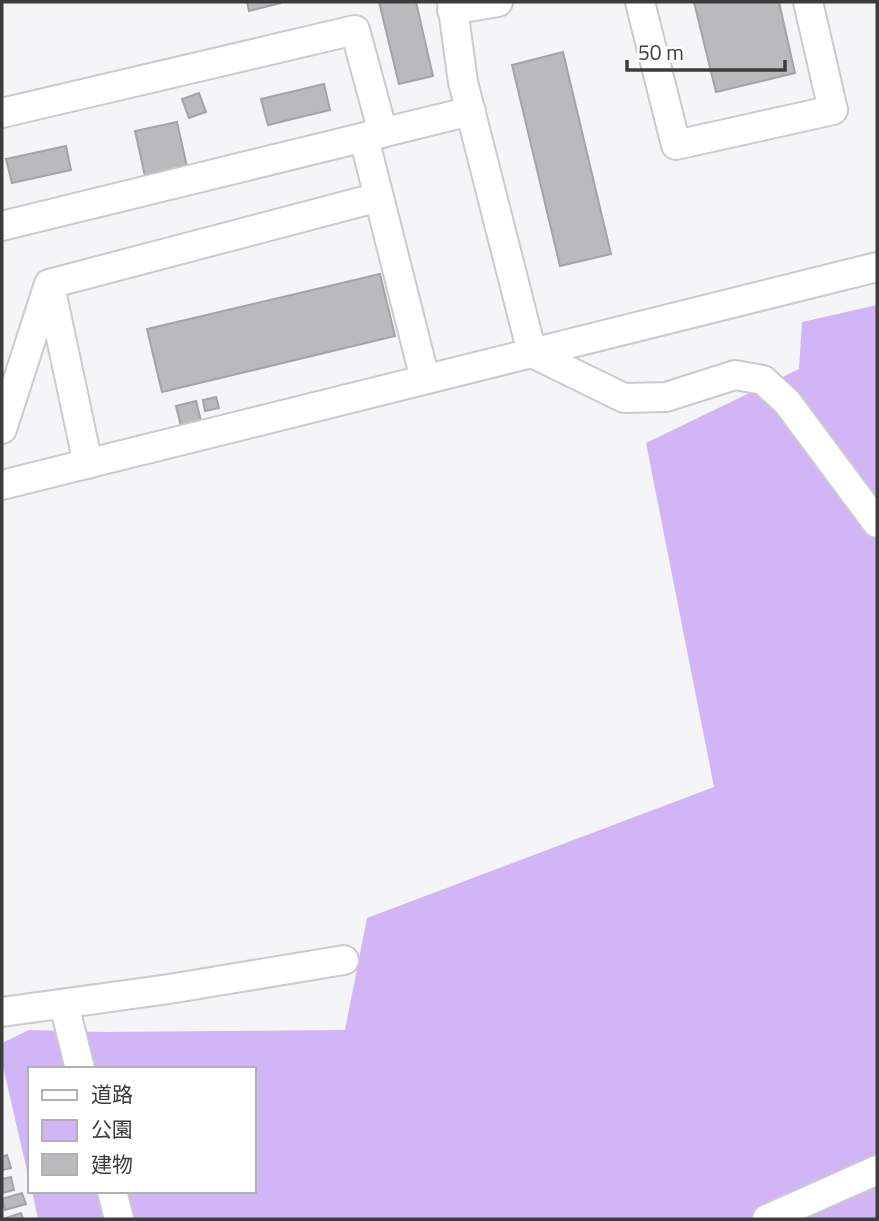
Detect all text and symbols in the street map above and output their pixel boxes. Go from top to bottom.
scale bar [627,28,784,72]
text: 50 m [638,36,684,68]
legend [28,1067,256,1193]
text: 道路 [91,1078,133,1110]
text: 公園 [91,1113,133,1145]
text: 建物 [91,1148,133,1180]

